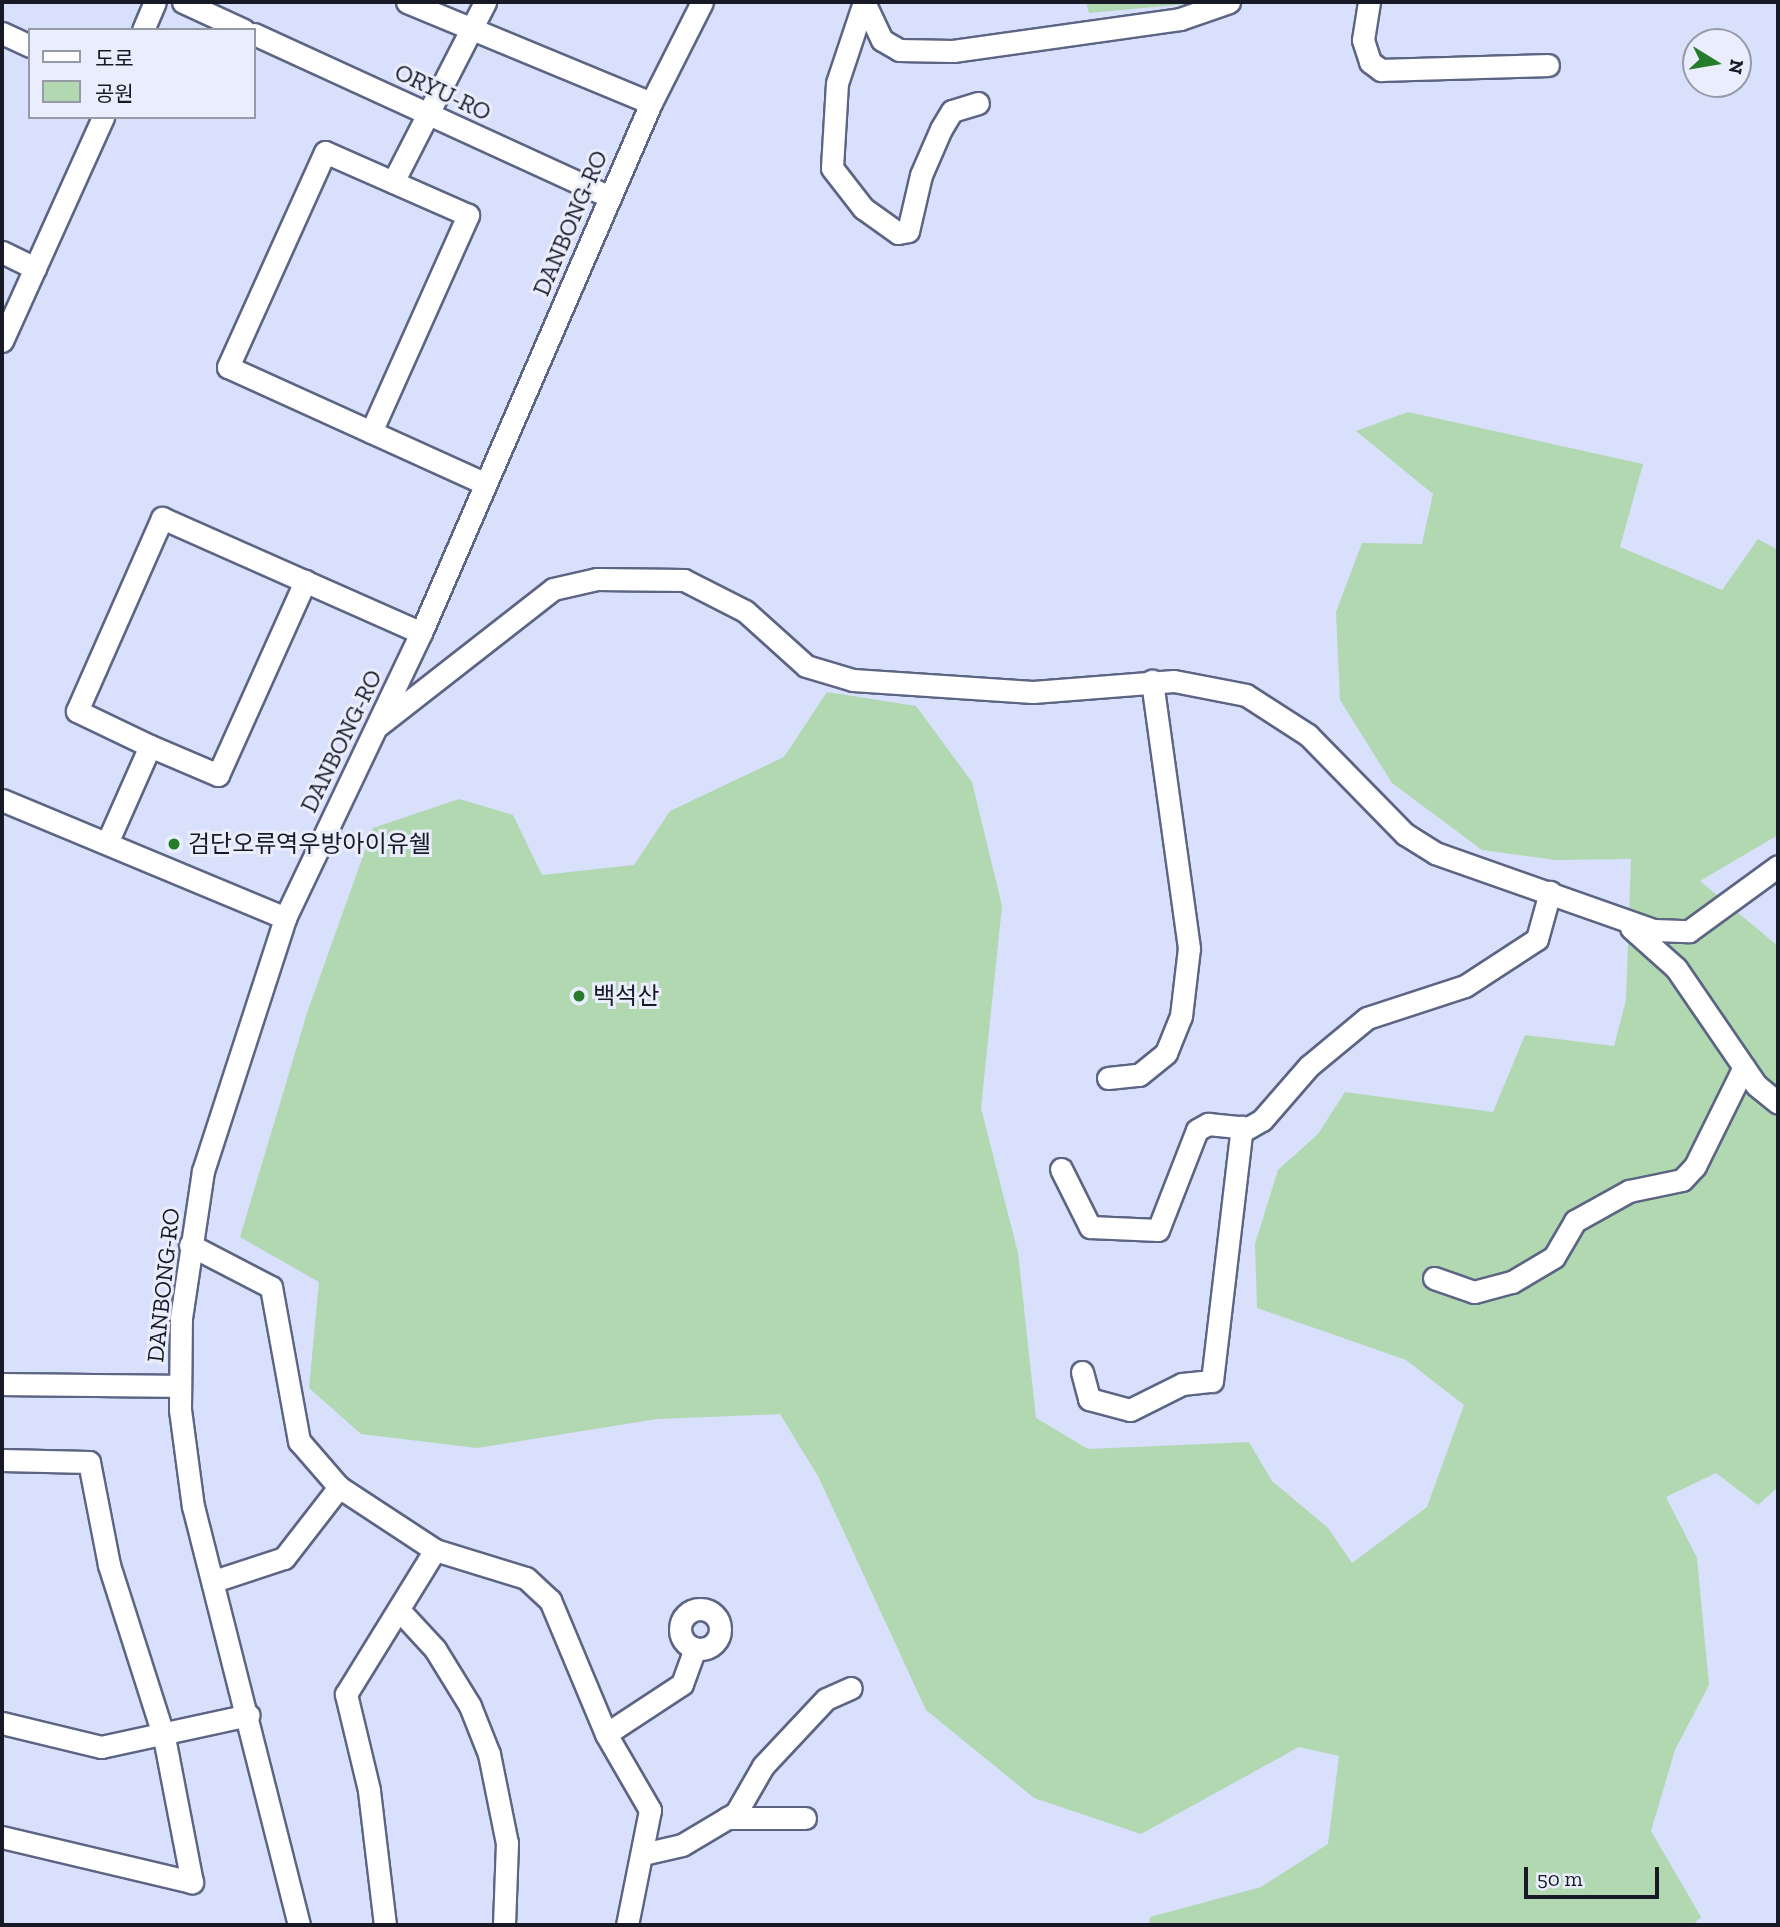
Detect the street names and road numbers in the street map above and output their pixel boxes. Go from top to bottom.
street label: ORYU-RO [390,57,496,127]
street label: DANBONG-RO [526,146,614,300]
street label: DANBONG-RO [294,665,388,817]
street label: DANBONG-RO [141,1206,185,1364]

